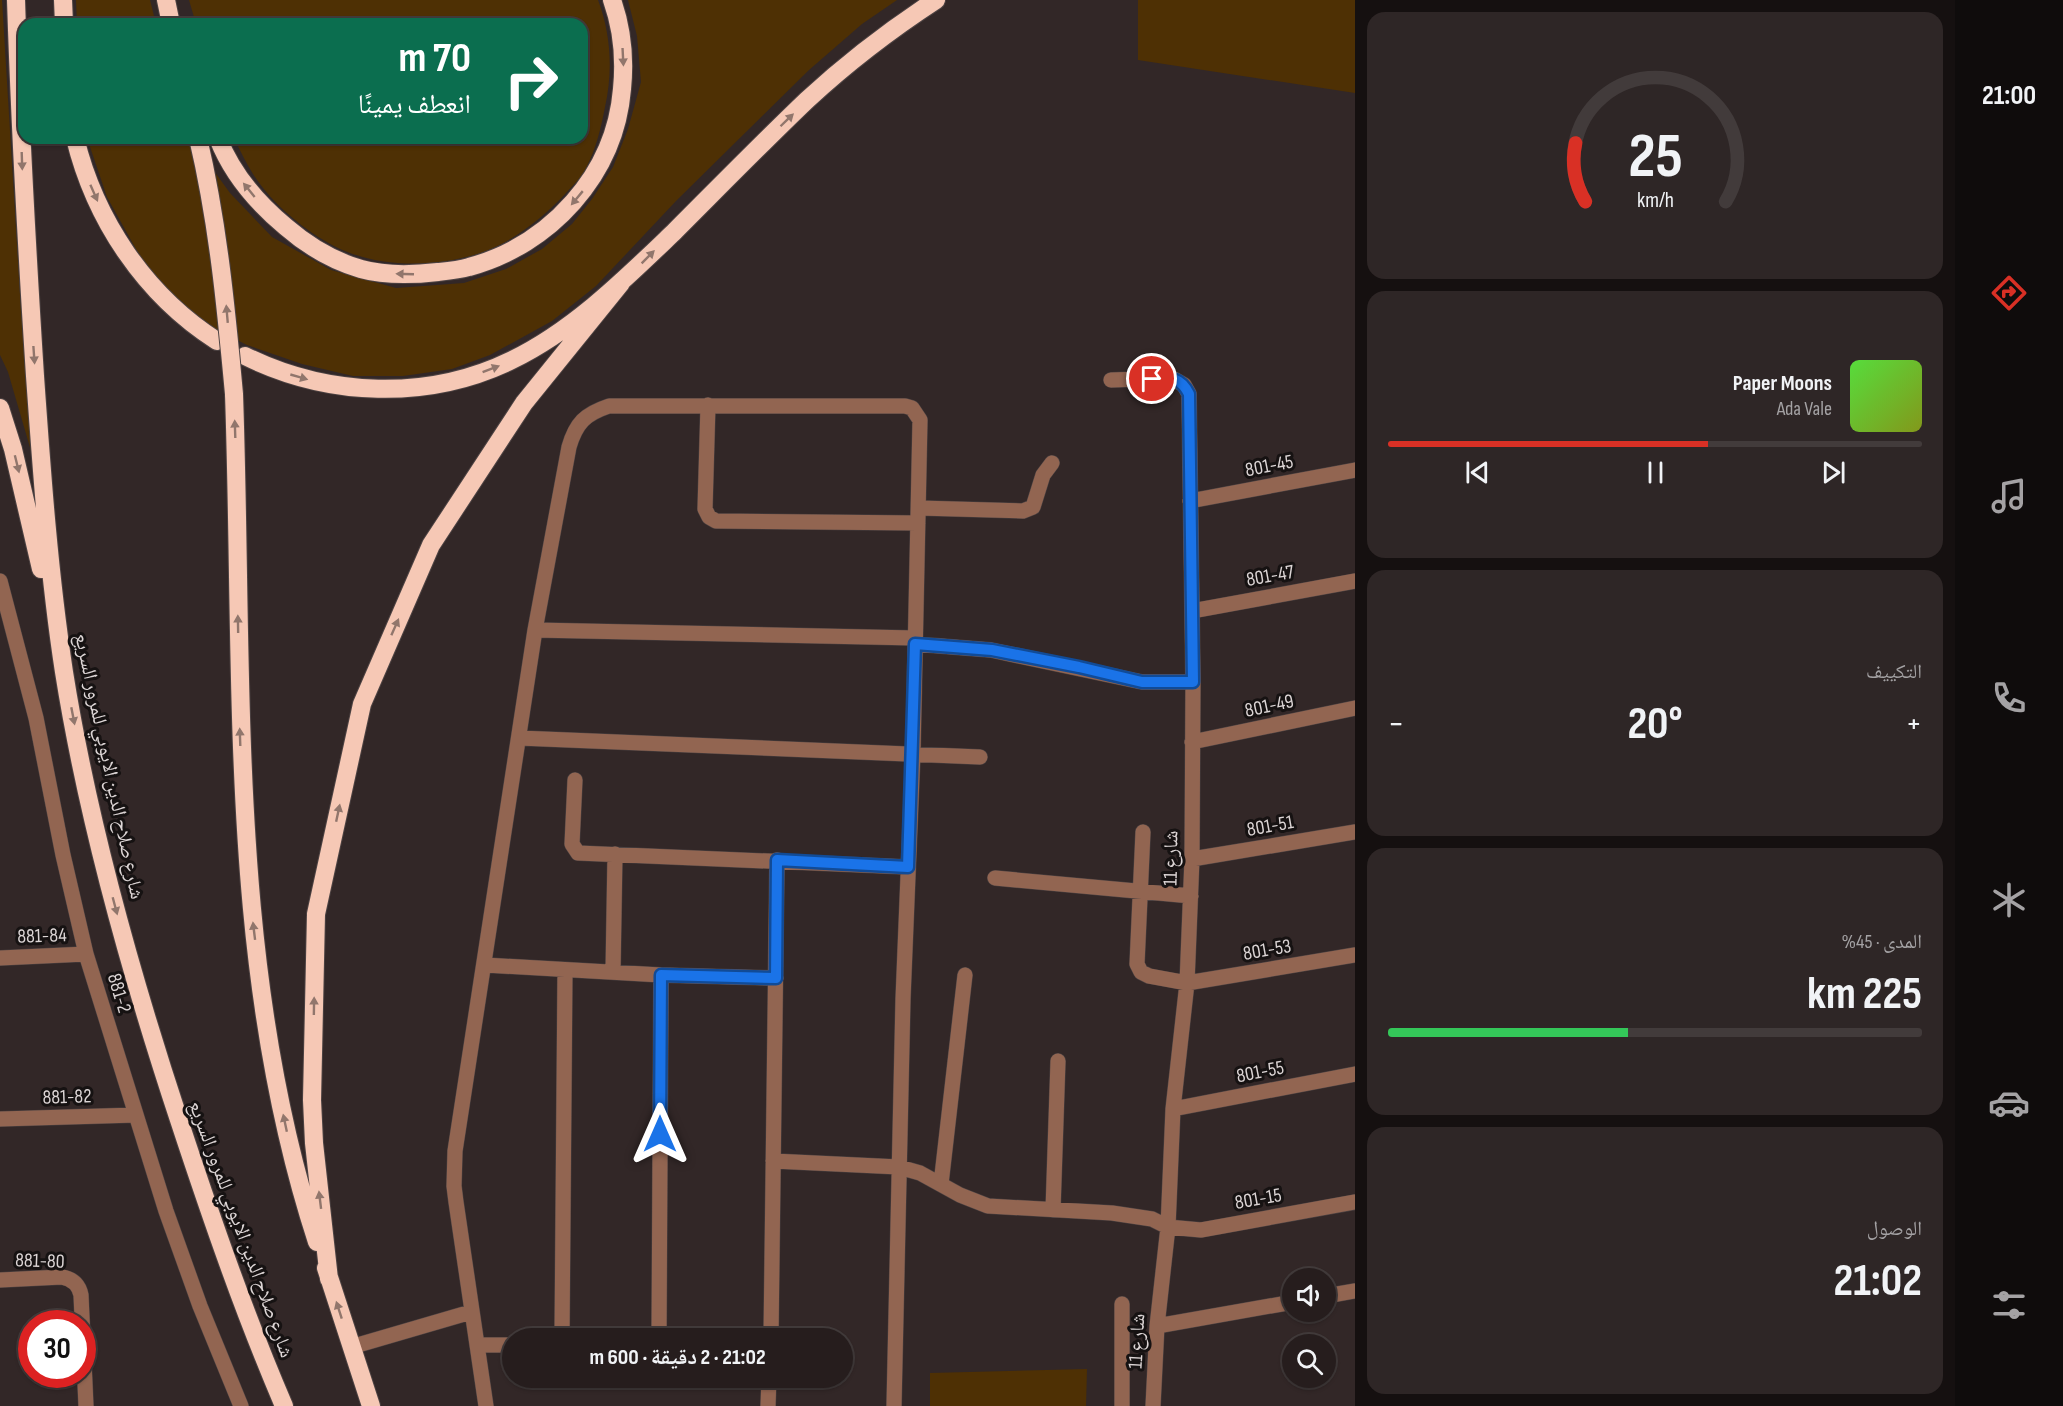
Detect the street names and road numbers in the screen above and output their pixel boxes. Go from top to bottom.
street label: 801-45 [1243,450,1295,482]
street label: 801-47 [1244,560,1296,592]
street label: شارع صلاح الدين الايوبي للمرور السريع [66,631,149,902]
street label: 801-49 [1243,689,1296,723]
street label: 801-51 [1245,810,1295,842]
street label: شارع 11 [1159,830,1183,886]
street label: 881-84 [17,923,67,949]
street label: 801-53 [1241,934,1293,966]
street label: 881-2 [102,971,136,1016]
street label: 801-55 [1234,1056,1286,1088]
street label: 881-82 [42,1084,92,1110]
street label: شارع صلاح الدين الايوبي للمرور السريع [180,1098,299,1362]
street label: 801-15 [1233,1183,1283,1215]
street label: 881-80 [15,1248,65,1274]
street label: شارع 11 [1124,1313,1150,1369]

